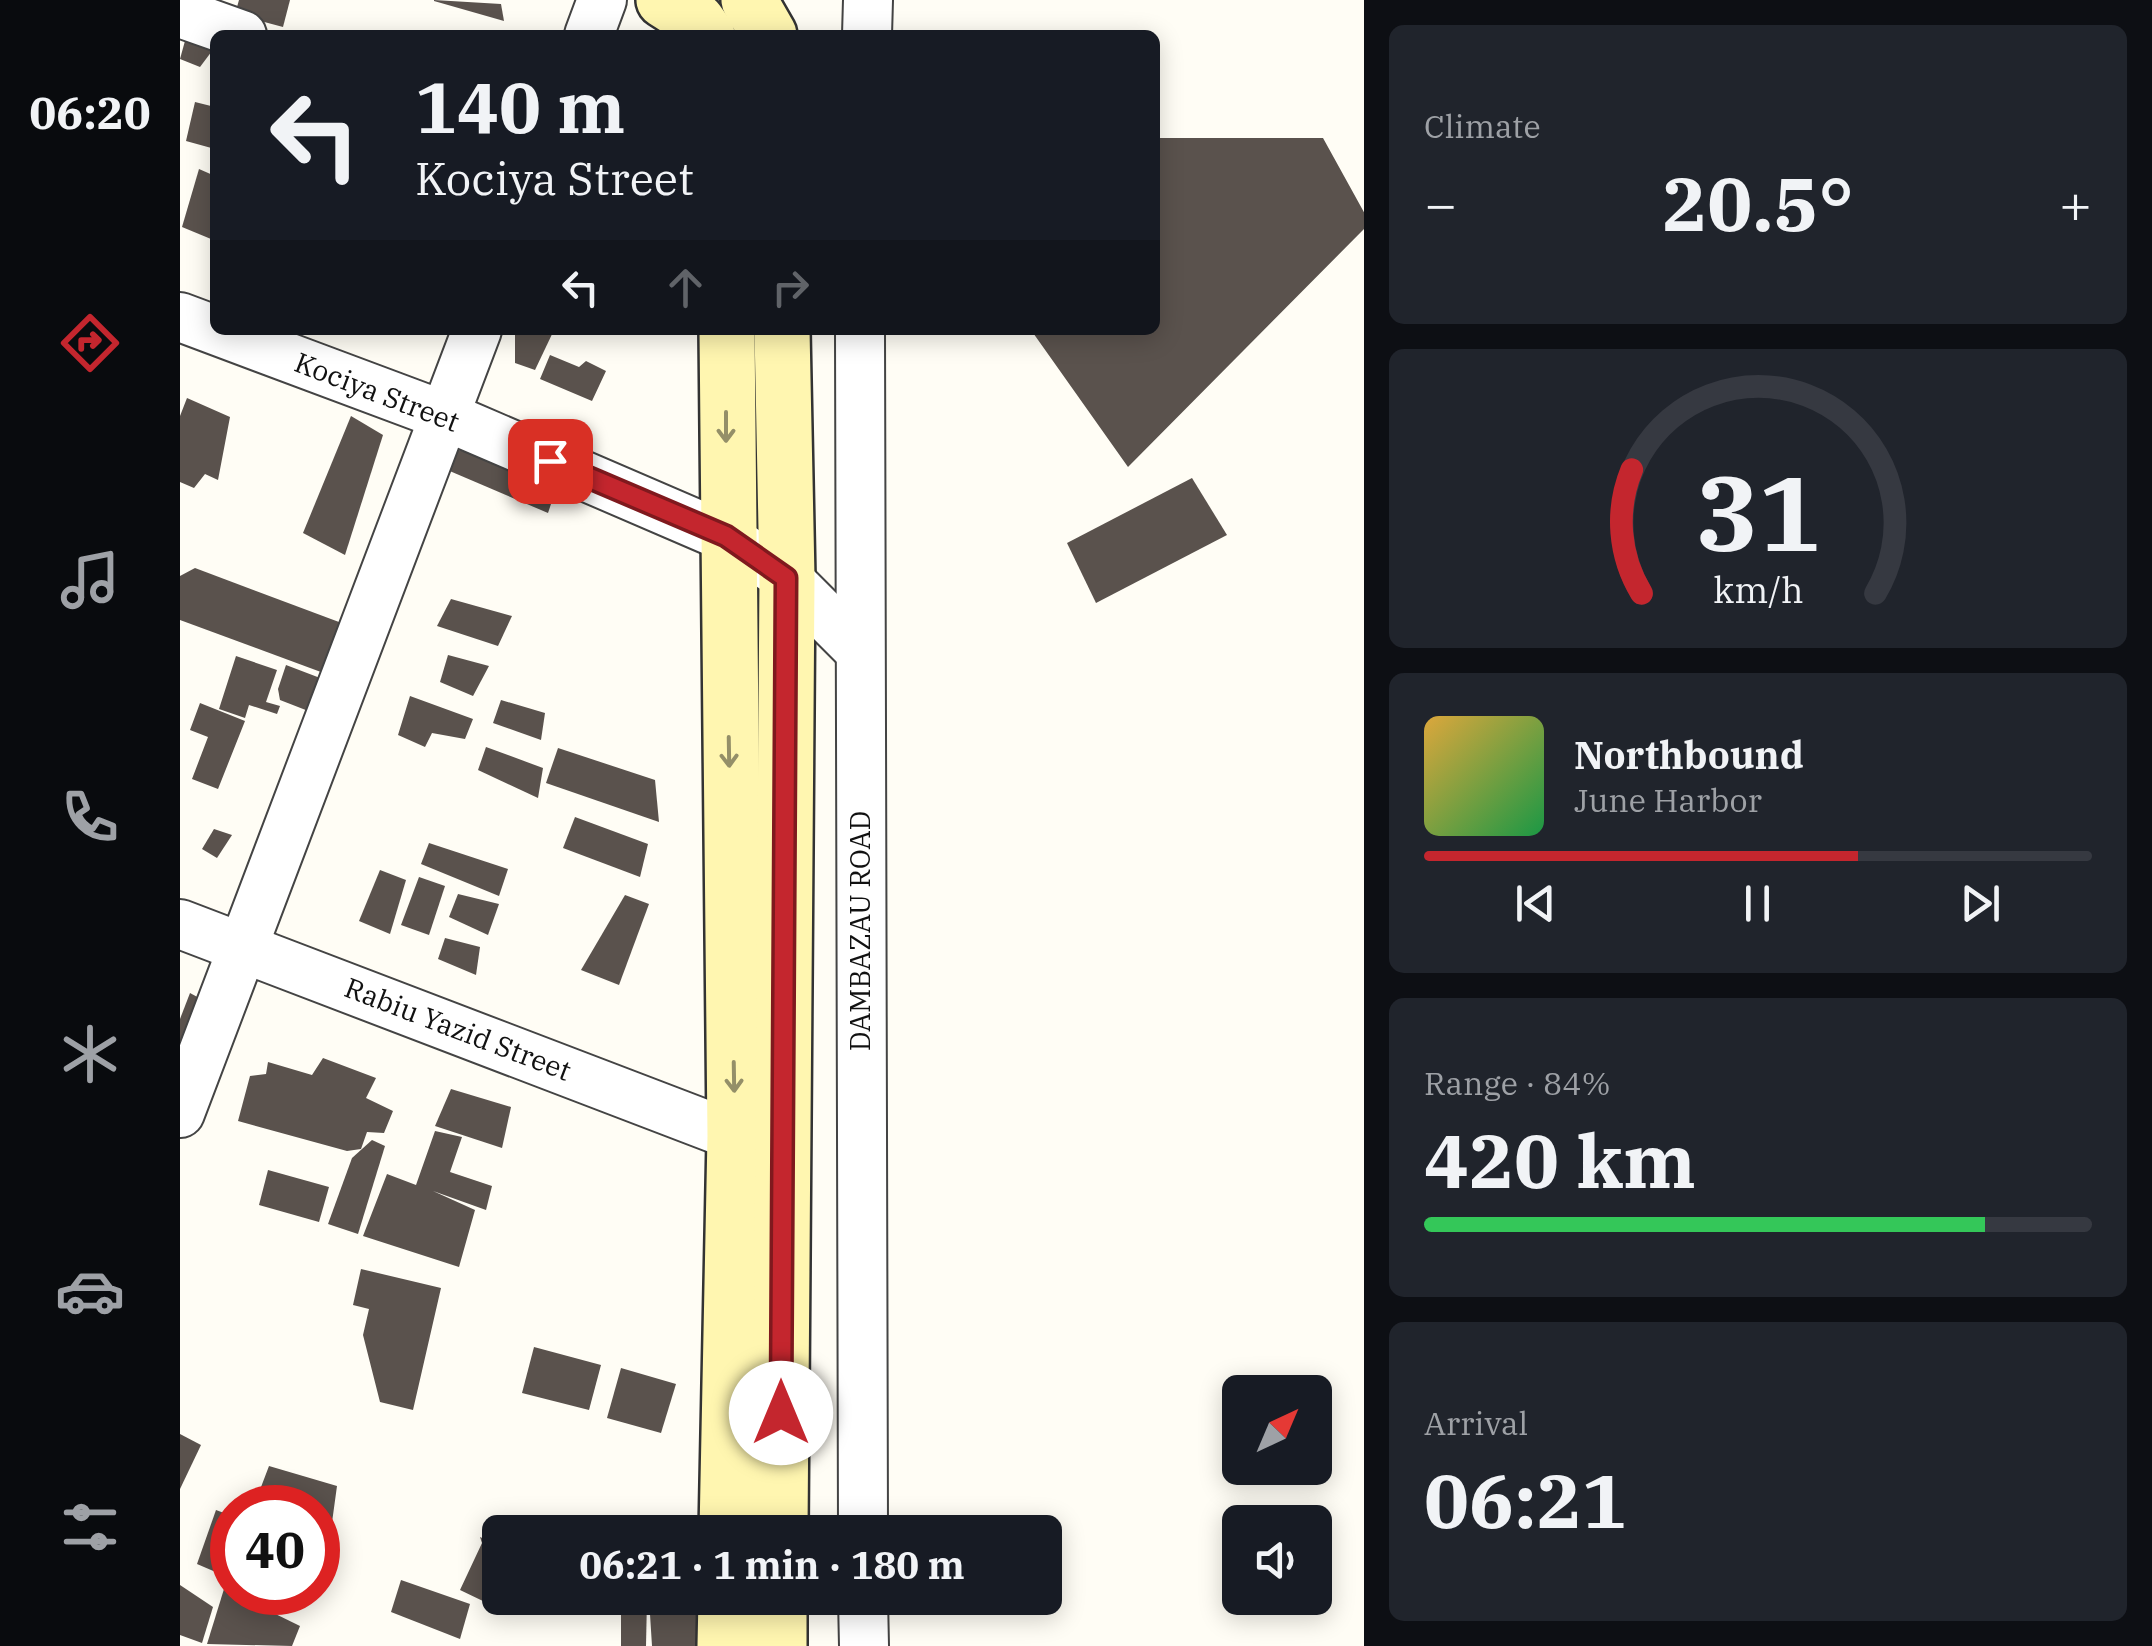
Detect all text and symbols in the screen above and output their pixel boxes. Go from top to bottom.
text: 140 m [415,61,625,152]
icon: left [250,70,380,200]
text: 06:20 [29,83,151,141]
text: Climate [1424,105,1541,147]
text: Kociya Street [415,149,694,207]
text: 20.5° [1662,154,1854,252]
text: − [1424,168,1457,239]
text: + [2059,168,2092,239]
icon: left [553,260,608,315]
icon: ahead [658,260,713,315]
icon: right [763,260,818,315]
icon: directions [55,308,125,378]
street label: Kociya Street [290,343,465,440]
one-way arrow [716,410,736,443]
pin [508,419,593,504]
icon: arrive [523,434,578,489]
text: 31 [1696,444,1820,580]
icon: music [55,545,125,615]
text: km/h [1713,566,1803,613]
text: Northbound [1574,730,1804,779]
one-way arrow [720,736,739,768]
text: June Harbor [1574,779,1762,821]
icon: phone [55,782,125,852]
street label: DAMBAZAU ROAD [841,811,878,1051]
icon: previous [1508,876,1563,931]
icon: pause [1730,876,1785,931]
icon: next [1953,876,2008,931]
street label: Rabiu Yazid Street [340,968,577,1089]
icon: climate [55,1019,125,1089]
one-way arrow [725,1061,744,1093]
text: Range · 84% [1424,1062,1611,1104]
text: 420 km [1424,1111,1696,1209]
icon: car [55,1256,125,1326]
position arrow [729,1361,833,1465]
north arrow [1222,1375,1332,1485]
map controls [1222,1375,1332,1615]
text: Arrival [1424,1402,1528,1444]
text: 06:21 [1424,1451,1627,1549]
speed limit sign: 40 [210,1485,340,1615]
icon: filters [55,1492,125,1562]
button: sound [1222,1505,1332,1615]
text: 06:21 · 1 min · 180 m [579,1540,965,1589]

